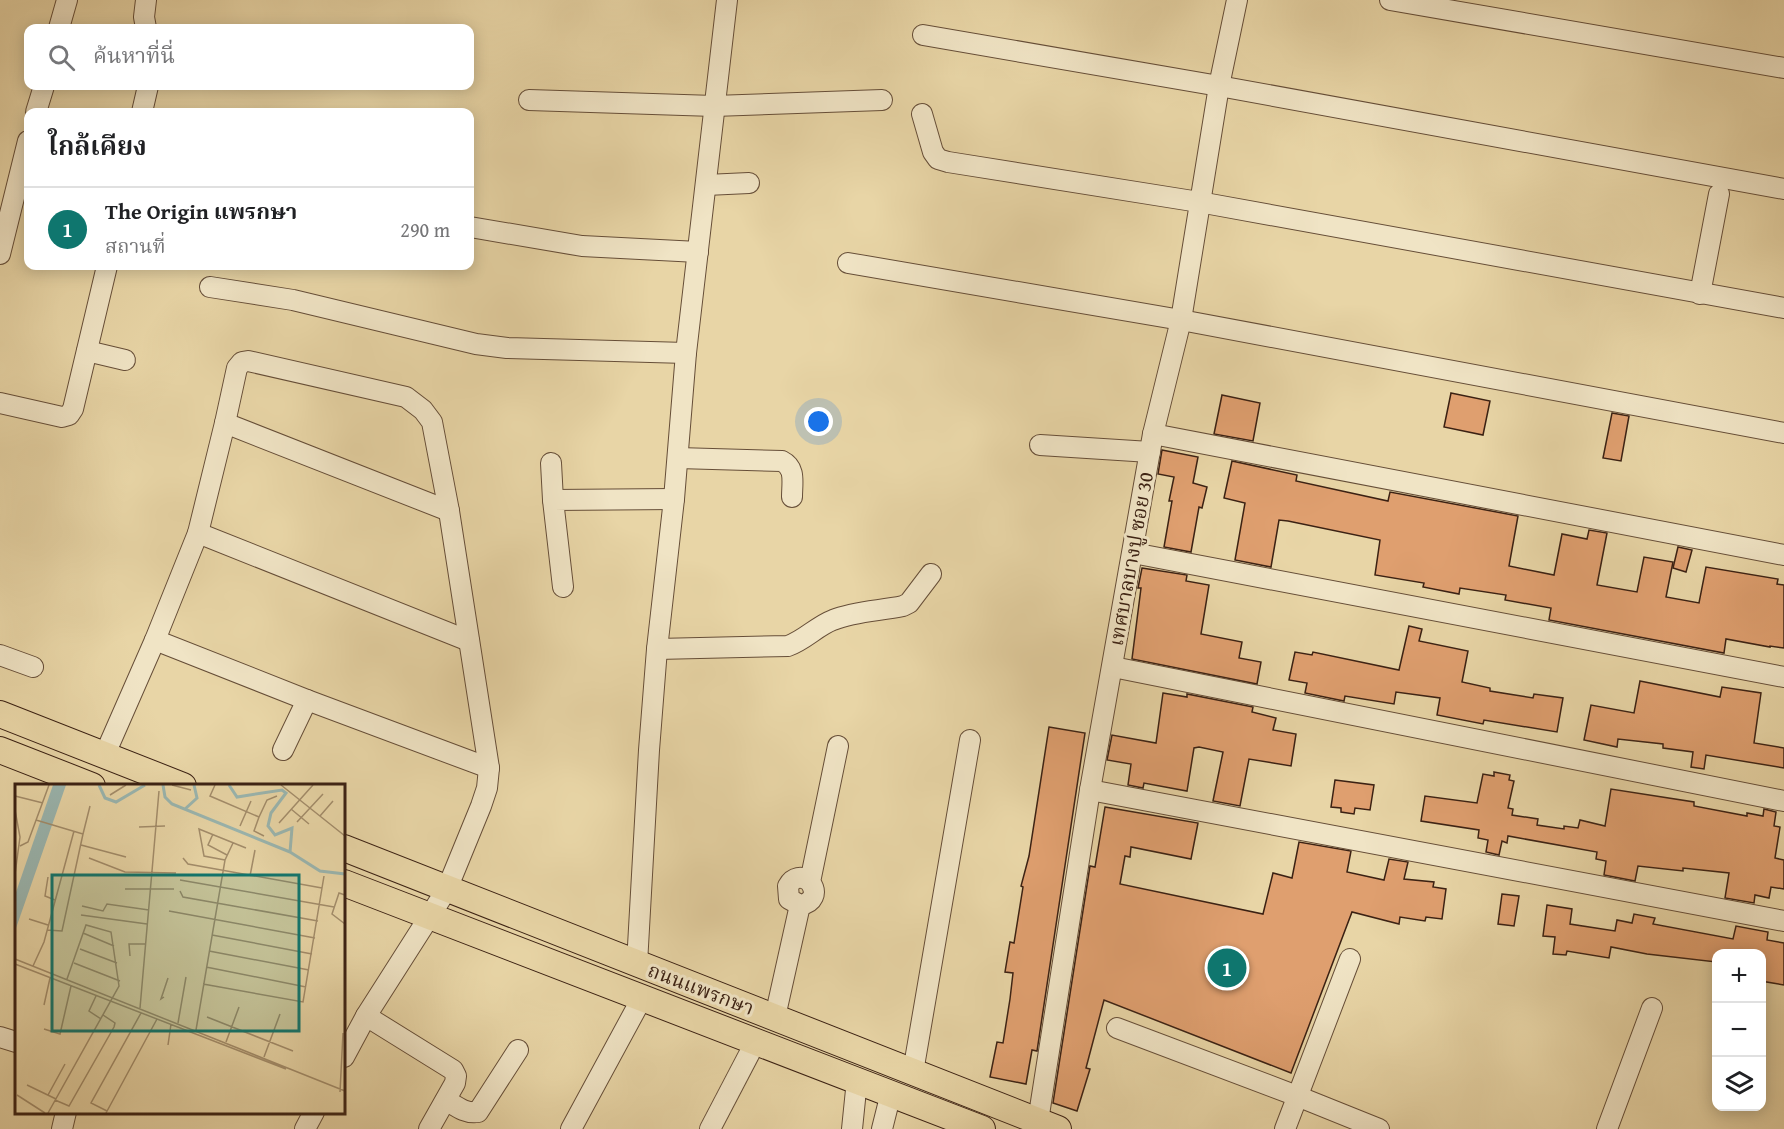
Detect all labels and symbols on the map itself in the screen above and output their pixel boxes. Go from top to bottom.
your location [804,407,833,436]
street label: เทศบาลบางปู ซอย 30 [1101,470,1160,648]
inset map [15,784,345,1114]
pin: 1 [1208,946,1246,990]
street label: ถนนแพรกษา [644,955,759,1022]

